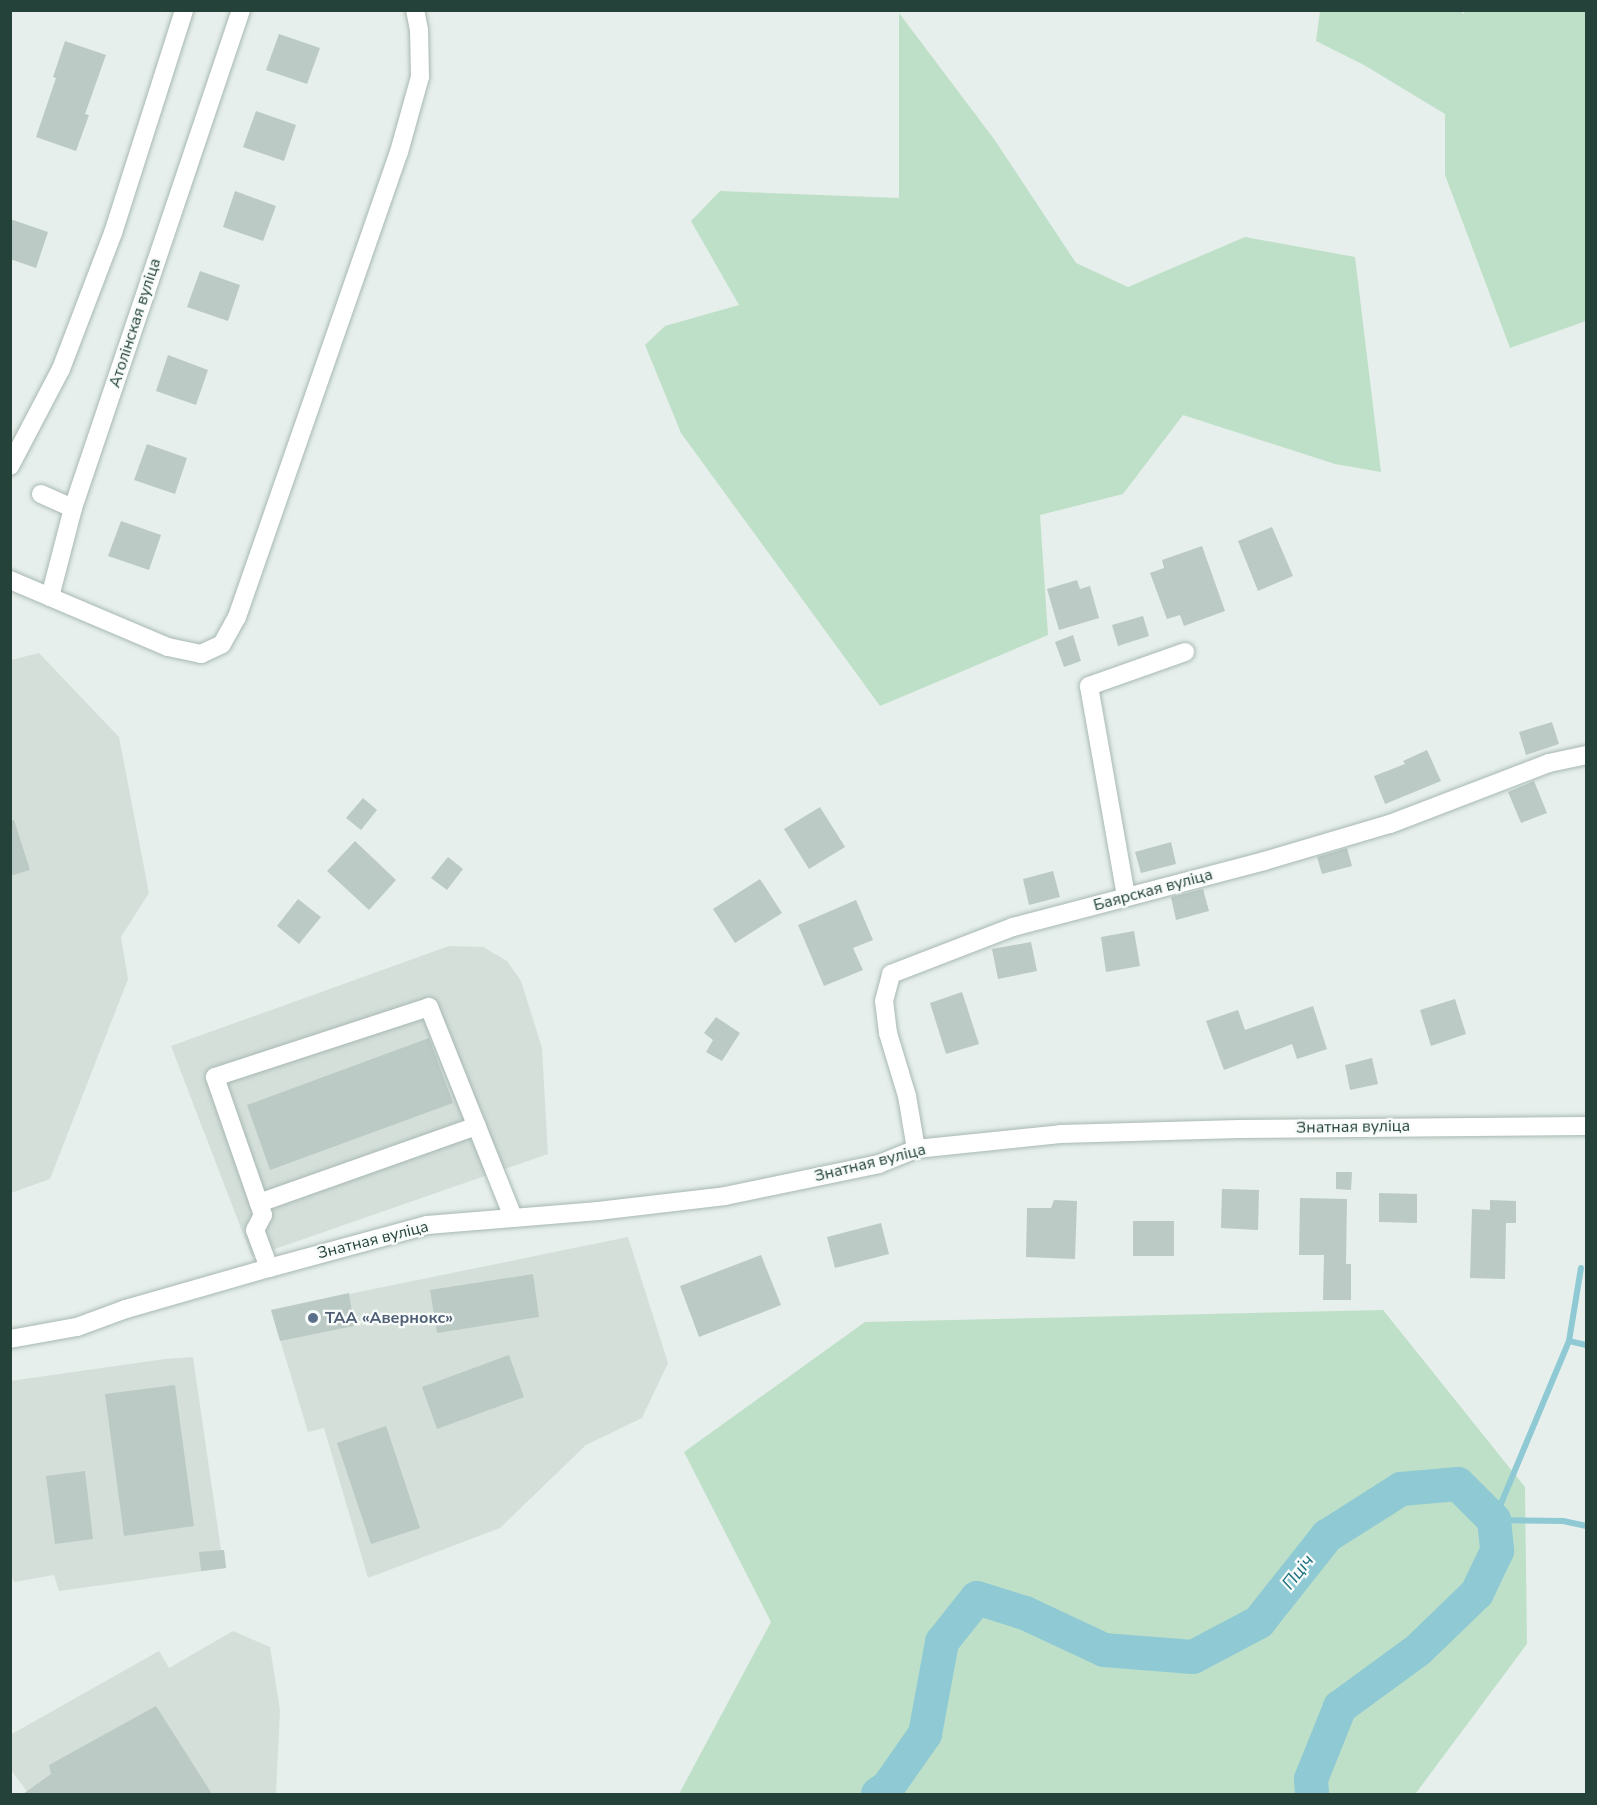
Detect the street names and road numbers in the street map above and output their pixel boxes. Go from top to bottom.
street label: Атолінская вуліца [105,256,165,390]
street label: Баярская вуліца [1091,865,1215,915]
street label: Знатная вуліца [1296,1116,1410,1138]
street label: Знатная вуліца [812,1140,928,1186]
street label: Знатная вуліца [315,1217,431,1263]

